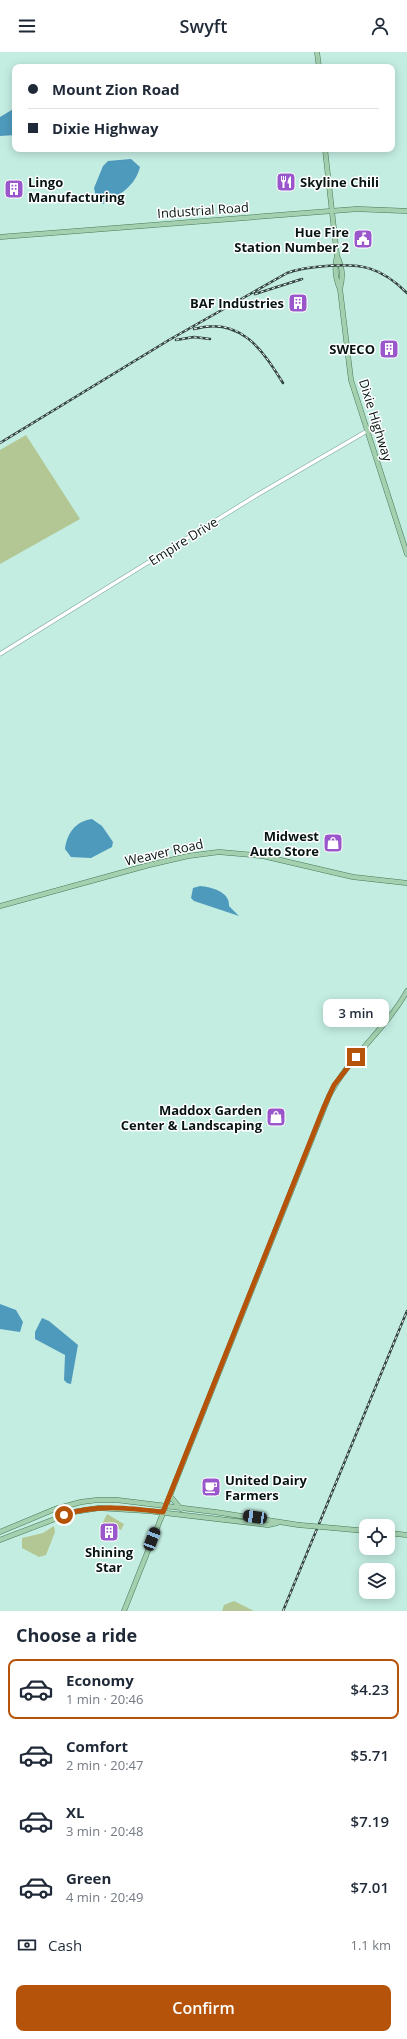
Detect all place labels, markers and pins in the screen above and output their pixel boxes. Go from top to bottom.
restaurant icon: Skyline Chili [275,171,297,193]
place label: Lingo Manufacturing [28,173,125,206]
place label: Skyline Chili [300,173,379,191]
building icon: Lingo Manufacturing [3,178,25,200]
place label: Hue Fire Station Number 2 [234,223,350,256]
public building icon: Hue Fire Station Number 2 [352,228,374,250]
building icon: BAF Industries [287,292,309,314]
place label: BAF Industries [190,294,284,312]
building icon: SWECO [378,338,400,360]
place label: SWECO [329,340,375,358]
place label: Midwest Auto Store [250,827,319,860]
shop icon: Midwest Auto Store [322,832,344,854]
place label: Maddox Garden Center & Landscaping [121,1101,263,1134]
shop icon: Maddox Garden Center & Landscaping [265,1106,287,1128]
place label: United Dairy Farmers [225,1471,308,1504]
cafe icon: United Dairy Farmers [200,1476,222,1498]
building icon: Shining Star [98,1521,120,1543]
place label: Shining Star [85,1543,134,1576]

